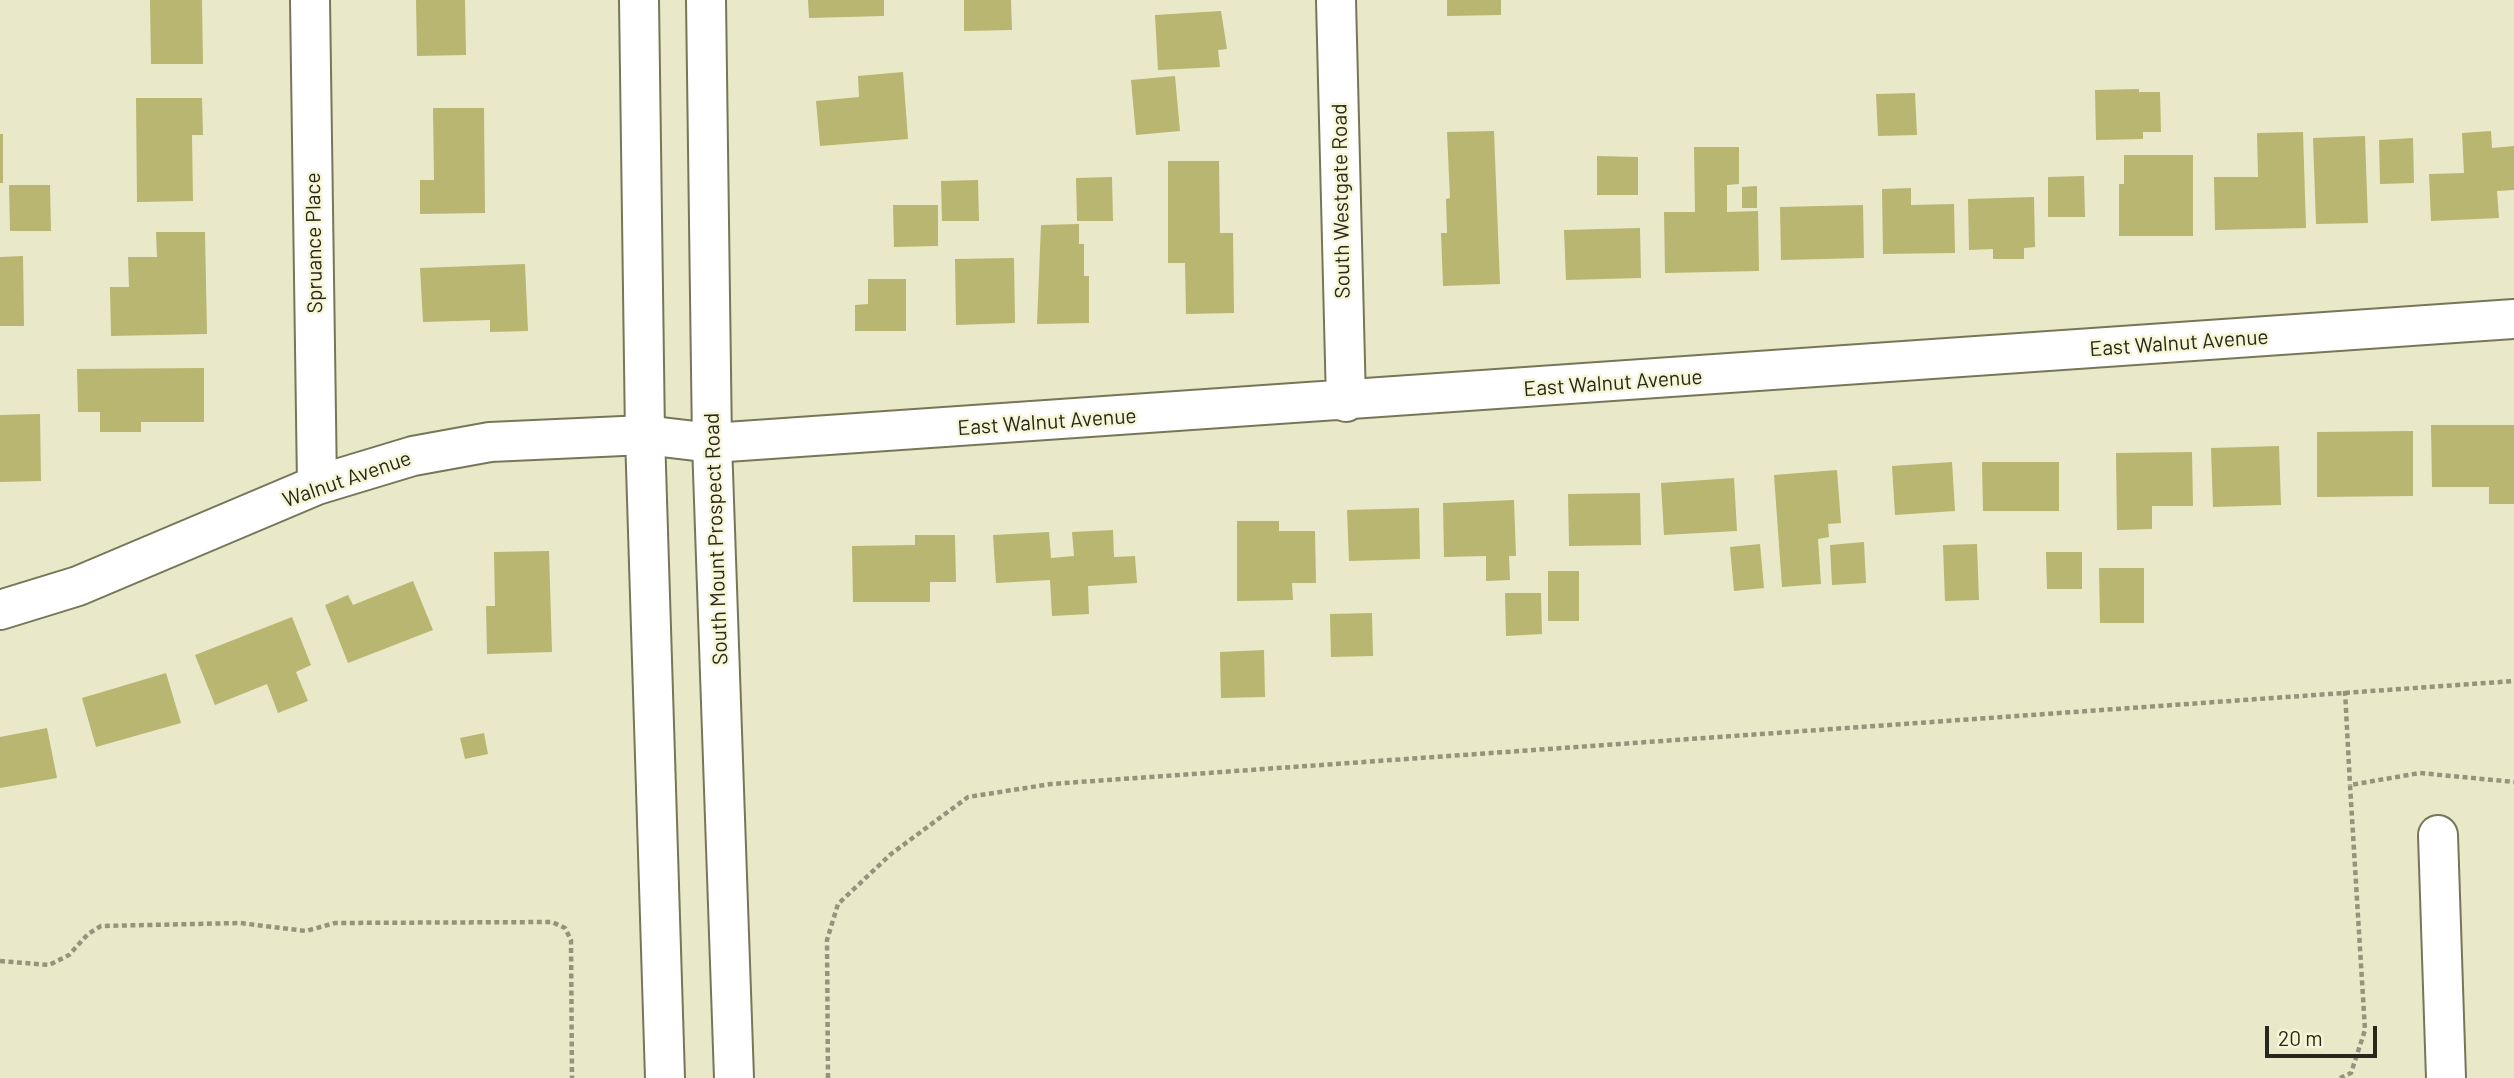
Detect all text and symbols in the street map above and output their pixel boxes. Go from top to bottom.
street label: South Westgate Road [1327,103,1355,299]
street label: Spruance Place [300,172,328,314]
street label: East Walnut Avenue [2089,324,2269,362]
street label: East Walnut Avenue [1523,364,1703,402]
street label: East Walnut Avenue [957,403,1137,441]
street label: South Mount Prospect Road [699,412,733,666]
street label: Walnut Avenue [279,445,415,513]
scale bar [2269,1012,2381,1056]
text: 20 m [2278,1025,2323,1050]

